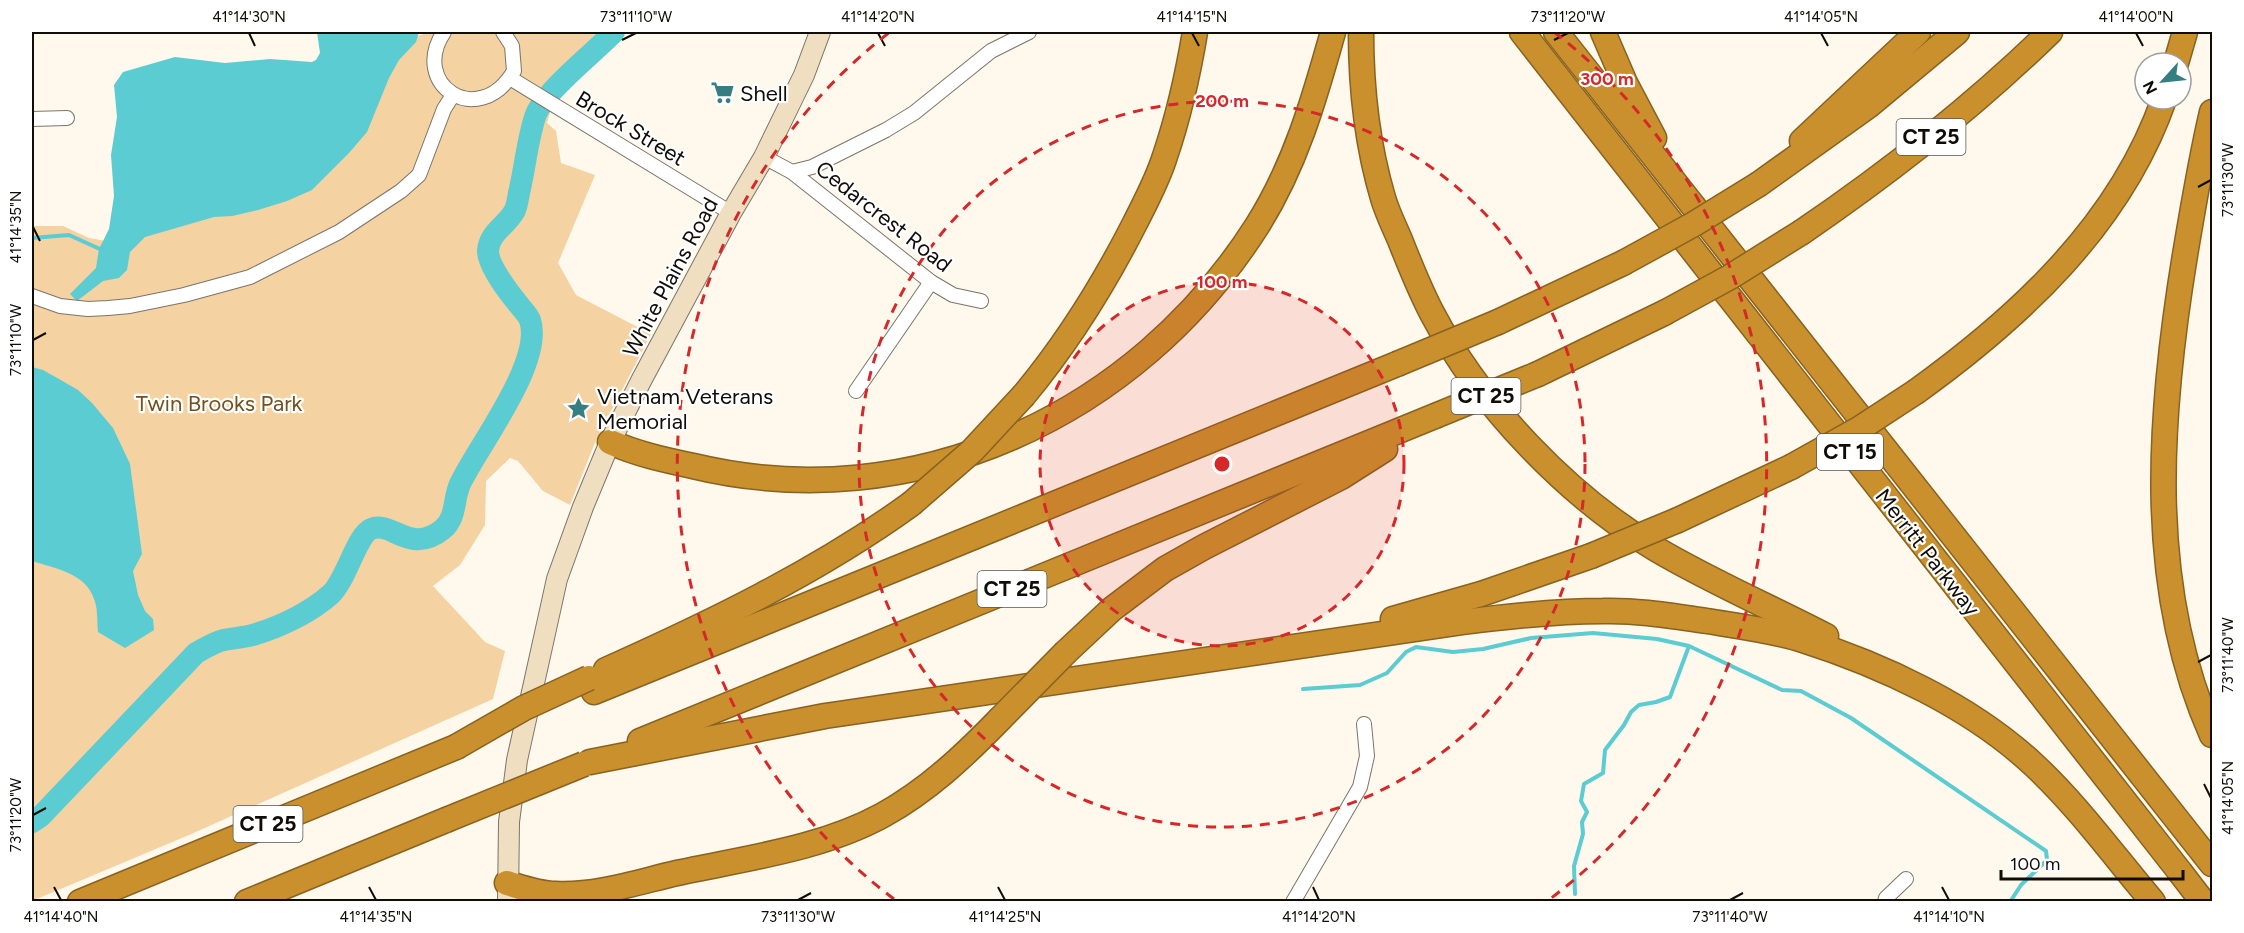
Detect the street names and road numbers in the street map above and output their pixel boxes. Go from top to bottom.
street label: Brock Street [571,85,691,172]
road number: CT 25 [1896,119,1966,155]
street label: Cedarcrest Road [810,155,957,278]
street label: White Plains Road [617,193,724,362]
road number: CT 25 [1452,378,1520,414]
road number: CT 15 [1817,434,1883,470]
street label: Merritt Parkway [1870,483,1986,622]
road number: CT 25 [978,571,1046,607]
road number: CT 25 [234,806,302,842]

